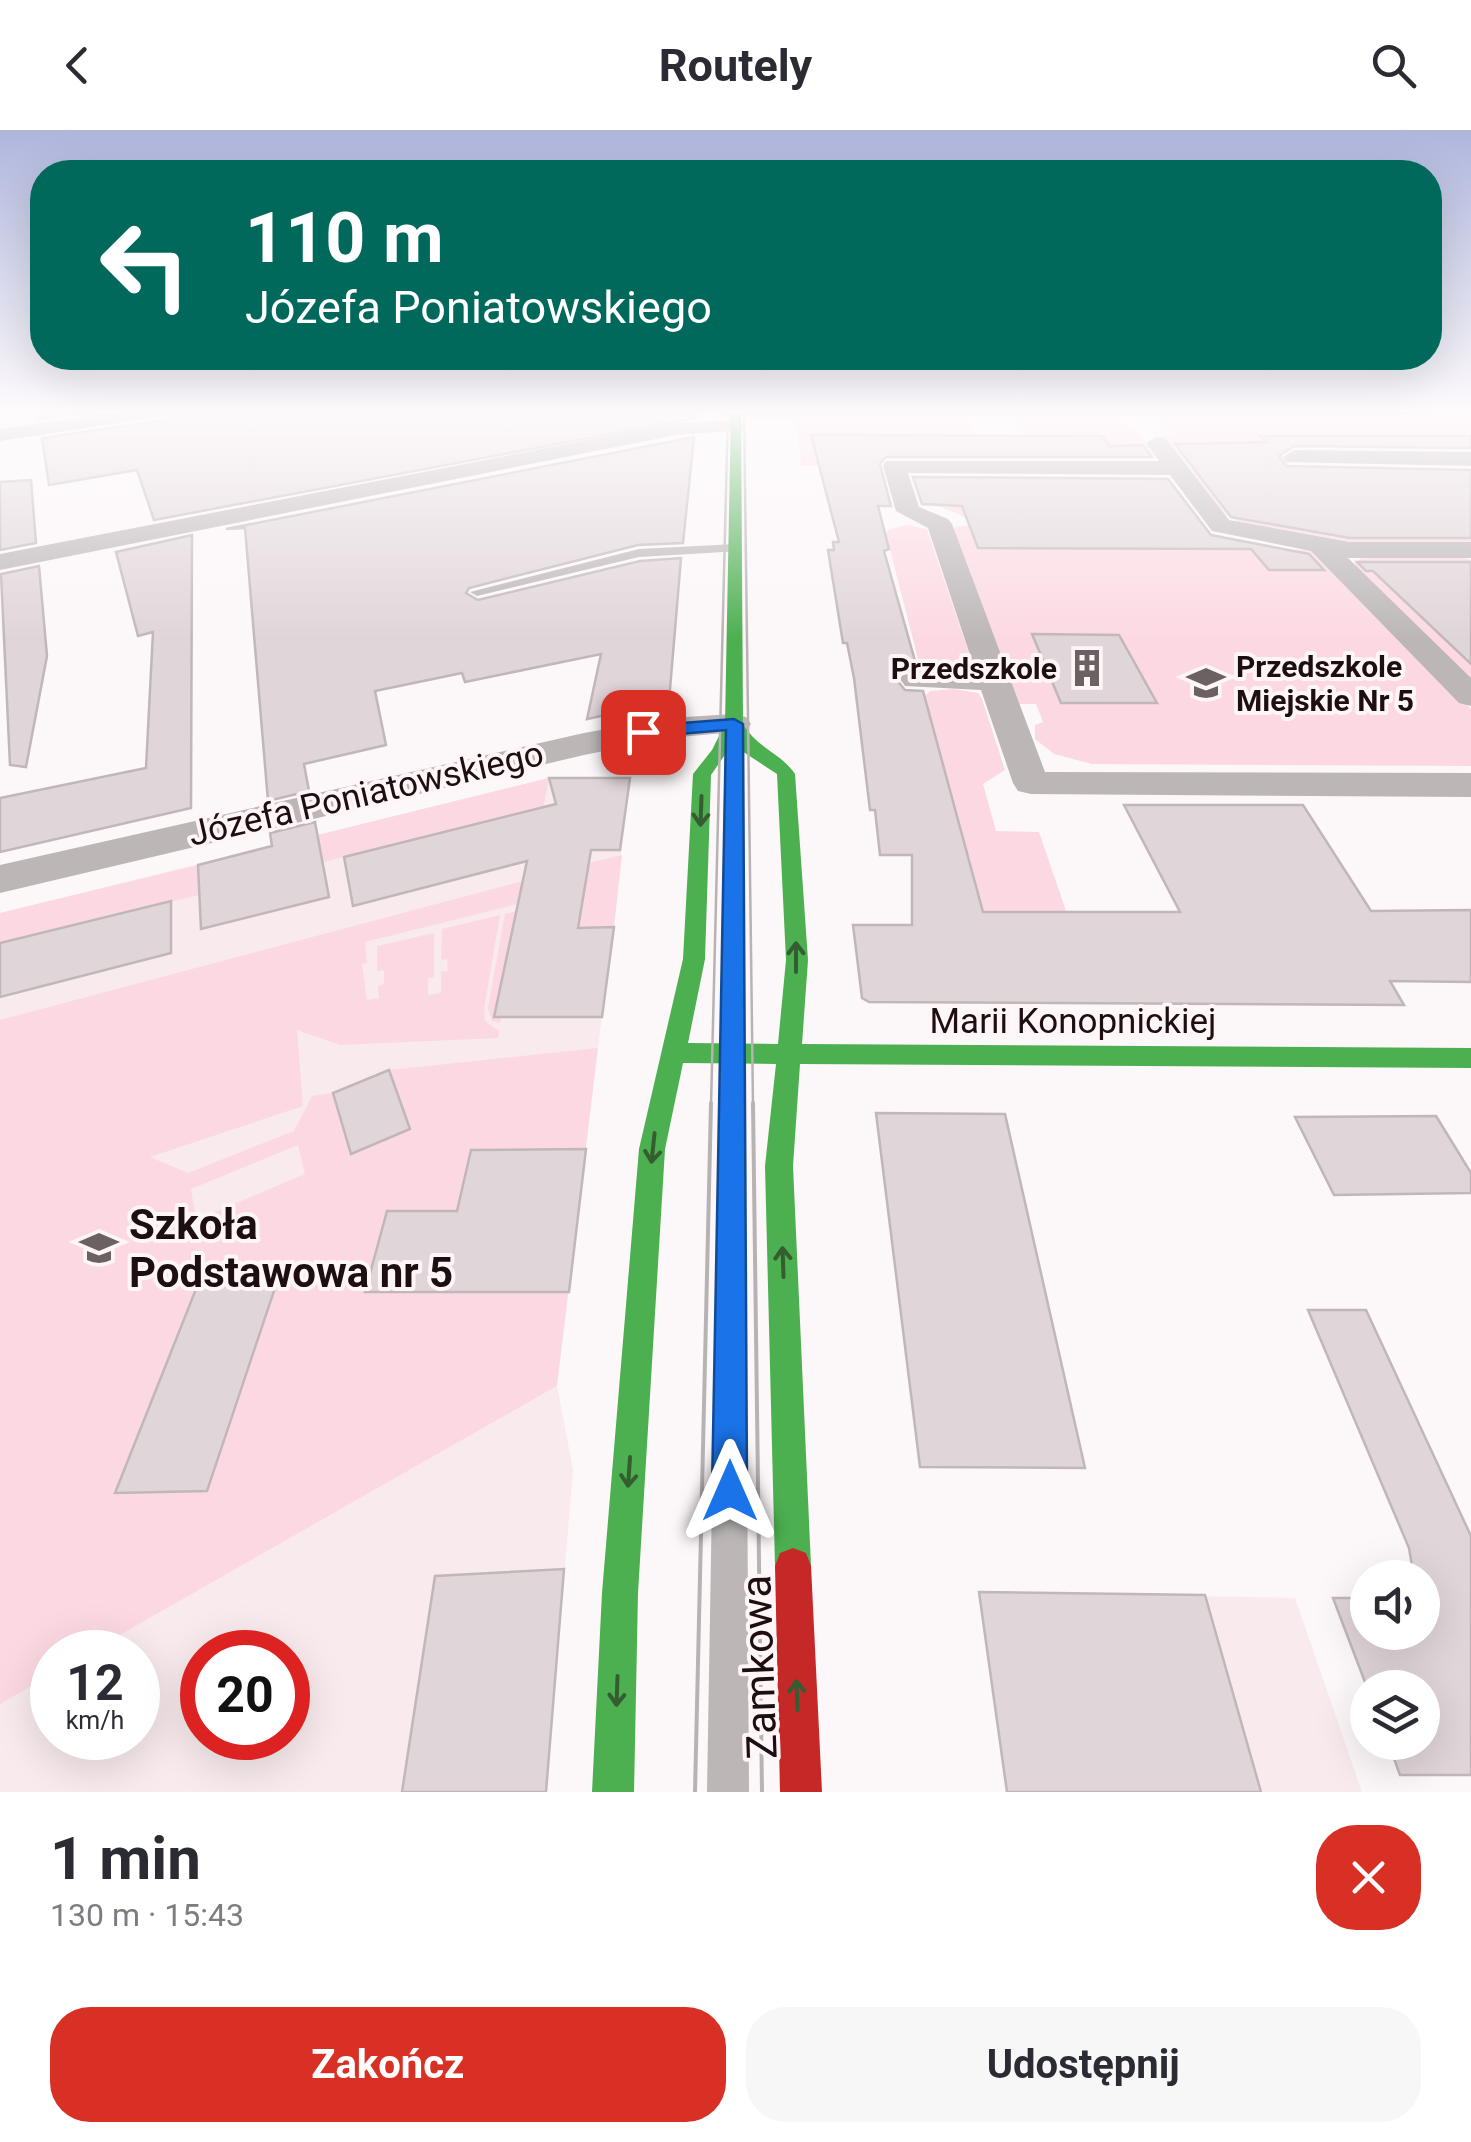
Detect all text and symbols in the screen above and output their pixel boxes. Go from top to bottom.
icon: back [50,38,105,93]
icon: search [1366,38,1421,93]
text: Routely [659,39,812,92]
text: 110 m [245,197,444,279]
icon: left [80,200,210,330]
text: Józefa Poniatowskiego [245,281,712,334]
building icon: Przedszkole [1066,647,1108,689]
place label: Przedszkole Miejskie Nr 5 [1236,649,1414,718]
place label: Przedszkole [891,651,1057,686]
school or university icon: Przedszkole Miejskie Nr 5 [1185,662,1227,704]
pin [601,690,686,775]
icon: arrive [616,705,671,760]
street label: Józefa Poniatowskiego [184,733,548,855]
one-way arrow [691,795,710,827]
one-way arrow [786,941,806,974]
street label: Marii Konopnickiej [930,1001,1216,1042]
one-way arrow [643,1132,662,1164]
place label: Szkoła Podstawowa nr 5 [129,1200,453,1297]
school or university icon: Szkoła Podstawowa nr 5 [78,1227,120,1269]
one-way arrow [773,1246,792,1278]
position arrow [678,1439,782,1543]
one-way arrow [619,1456,638,1488]
map controls [1350,1560,1440,1760]
button: sound [1350,1560,1440,1650]
street label: Zamkowa [731,1574,787,1760]
speed limit sign: 20 [180,1630,310,1760]
text: 12 [66,1654,124,1712]
button: layers [1350,1670,1440,1760]
one-way arrow [607,1674,626,1706]
one-way arrow [788,1679,807,1711]
text: km/h [66,1706,124,1735]
text: 1 min [50,1823,201,1894]
button: close [1316,1825,1421,1930]
text: 130 m · 15:43 [50,1896,244,1934]
button: Zakończ [50,2007,726,2122]
button: Udostępnij [746,2007,1421,2122]

